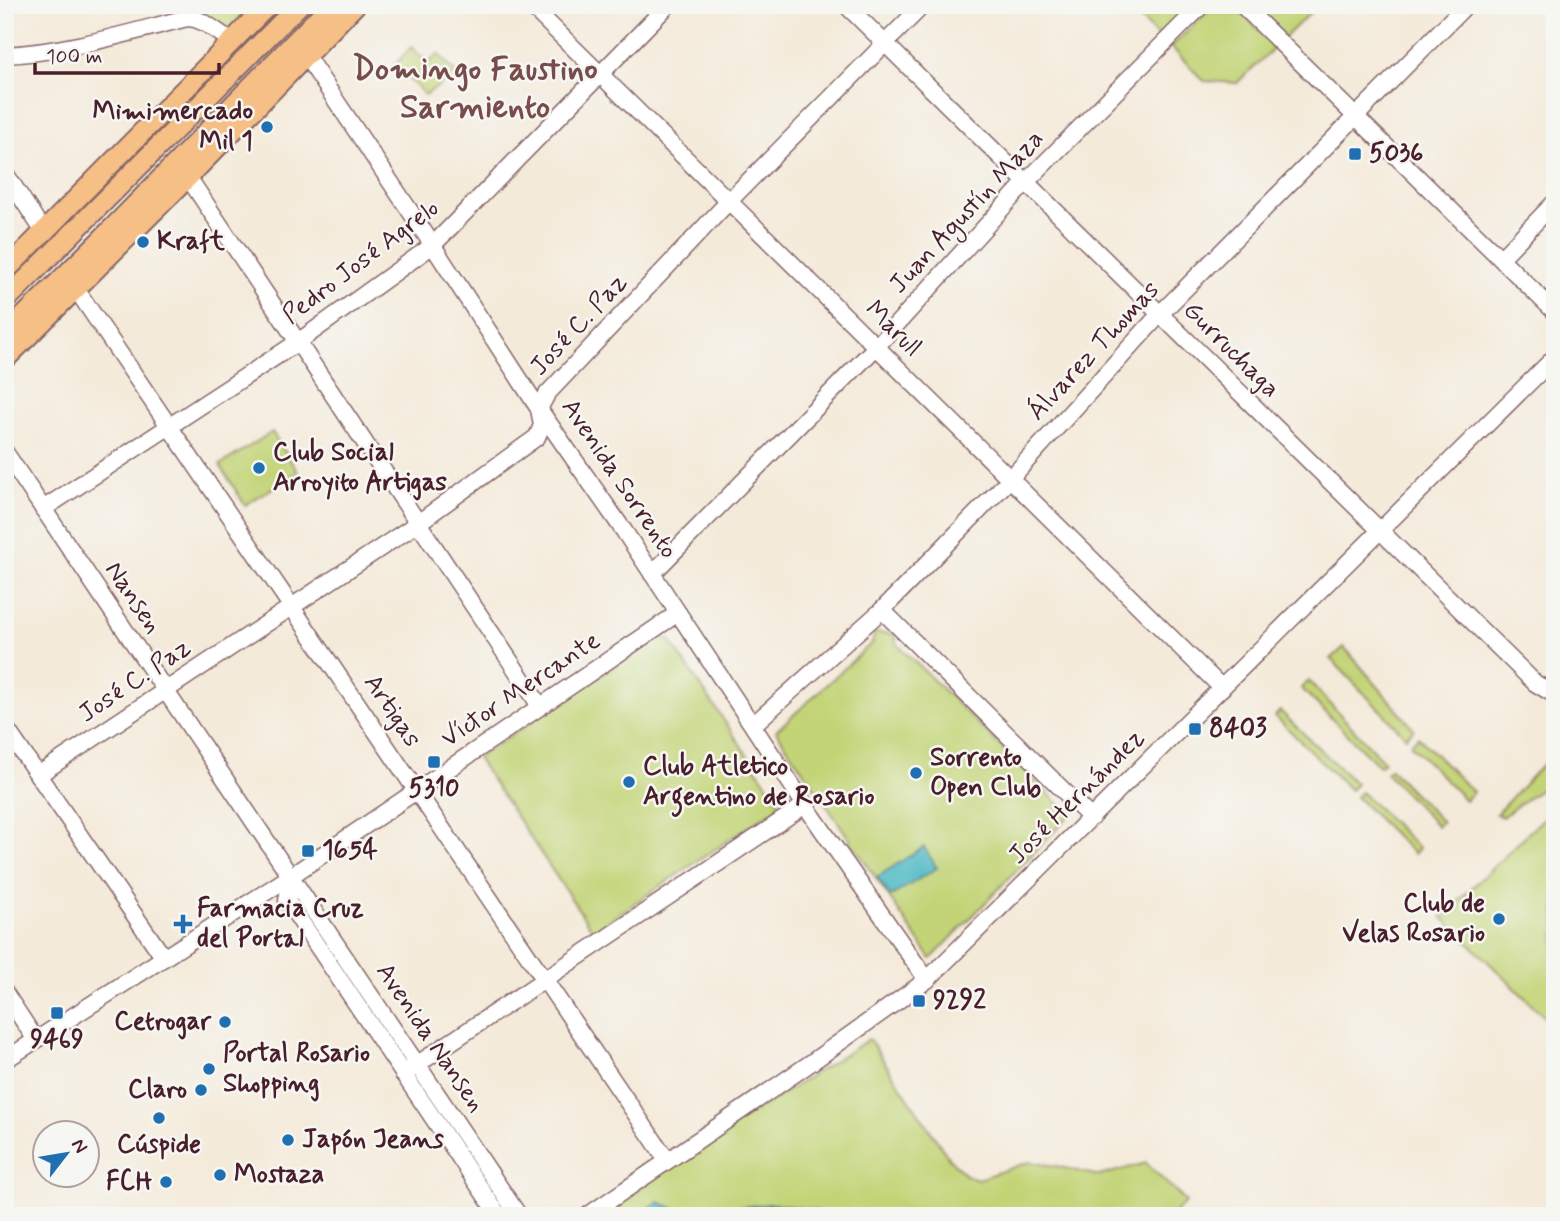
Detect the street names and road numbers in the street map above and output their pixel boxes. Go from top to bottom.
street label: Juan Agustín Maza [882,123,1053,303]
street label: Pedro José Agrelo [276,192,446,332]
street label: José C. Paz [523,267,635,383]
street label: Álvarez Thomas [1020,273,1168,428]
street label: Marull [857,293,929,365]
street label: Gurruchaga [1175,294,1287,406]
street label: Avenida Sorrento [553,392,685,566]
street label: Nansen [96,555,170,641]
street label: Víctor Mercante [435,624,607,756]
street label: José C. Paz [72,631,198,731]
street label: Artigas [355,668,429,754]
street label: José Hernández [1002,722,1152,872]
street label: Avenida Nansen [367,957,493,1119]

